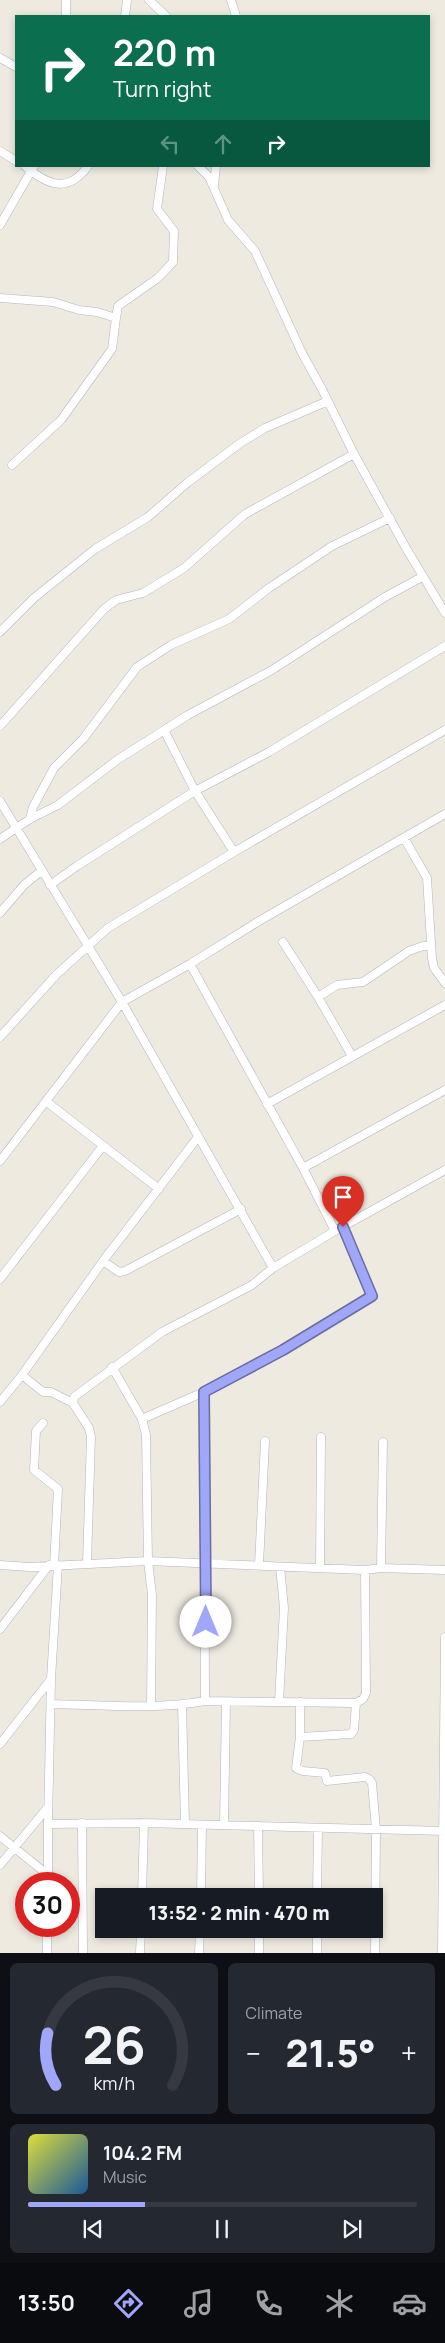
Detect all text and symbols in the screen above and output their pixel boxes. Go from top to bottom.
text: 220 m [113,29,216,77]
icon: right [30,35,95,100]
text: Turn right [113,74,211,104]
icon: left [156,130,184,158]
icon: ahead [209,130,237,158]
icon: right [262,130,290,158]
pin [322,1176,364,1227]
icon: arrive [329,1183,357,1211]
position arrow [179,1595,231,1647]
speed limit sign: 30 [15,1872,80,1937]
text: 13:52 · 2 min · 470 m [148,1900,330,1926]
text: Climate [246,2002,302,2024]
text: 26 [82,2009,145,2080]
text: 21.5° [286,2026,376,2078]
text: − [246,2034,261,2072]
text: + [401,2034,417,2072]
text: km/h [93,2071,135,2095]
text: 104.2 FM [103,2140,182,2166]
text: Music [103,2166,147,2188]
icon: previous [79,2215,107,2243]
icon: pause [208,2215,236,2243]
icon: next [338,2215,366,2243]
icon: directions [111,2286,146,2321]
icon: music [181,2286,216,2321]
icon: phone [251,2286,286,2321]
icon: climate [322,2286,357,2321]
icon: car [392,2286,427,2321]
text: 13:50 [18,2288,75,2318]

